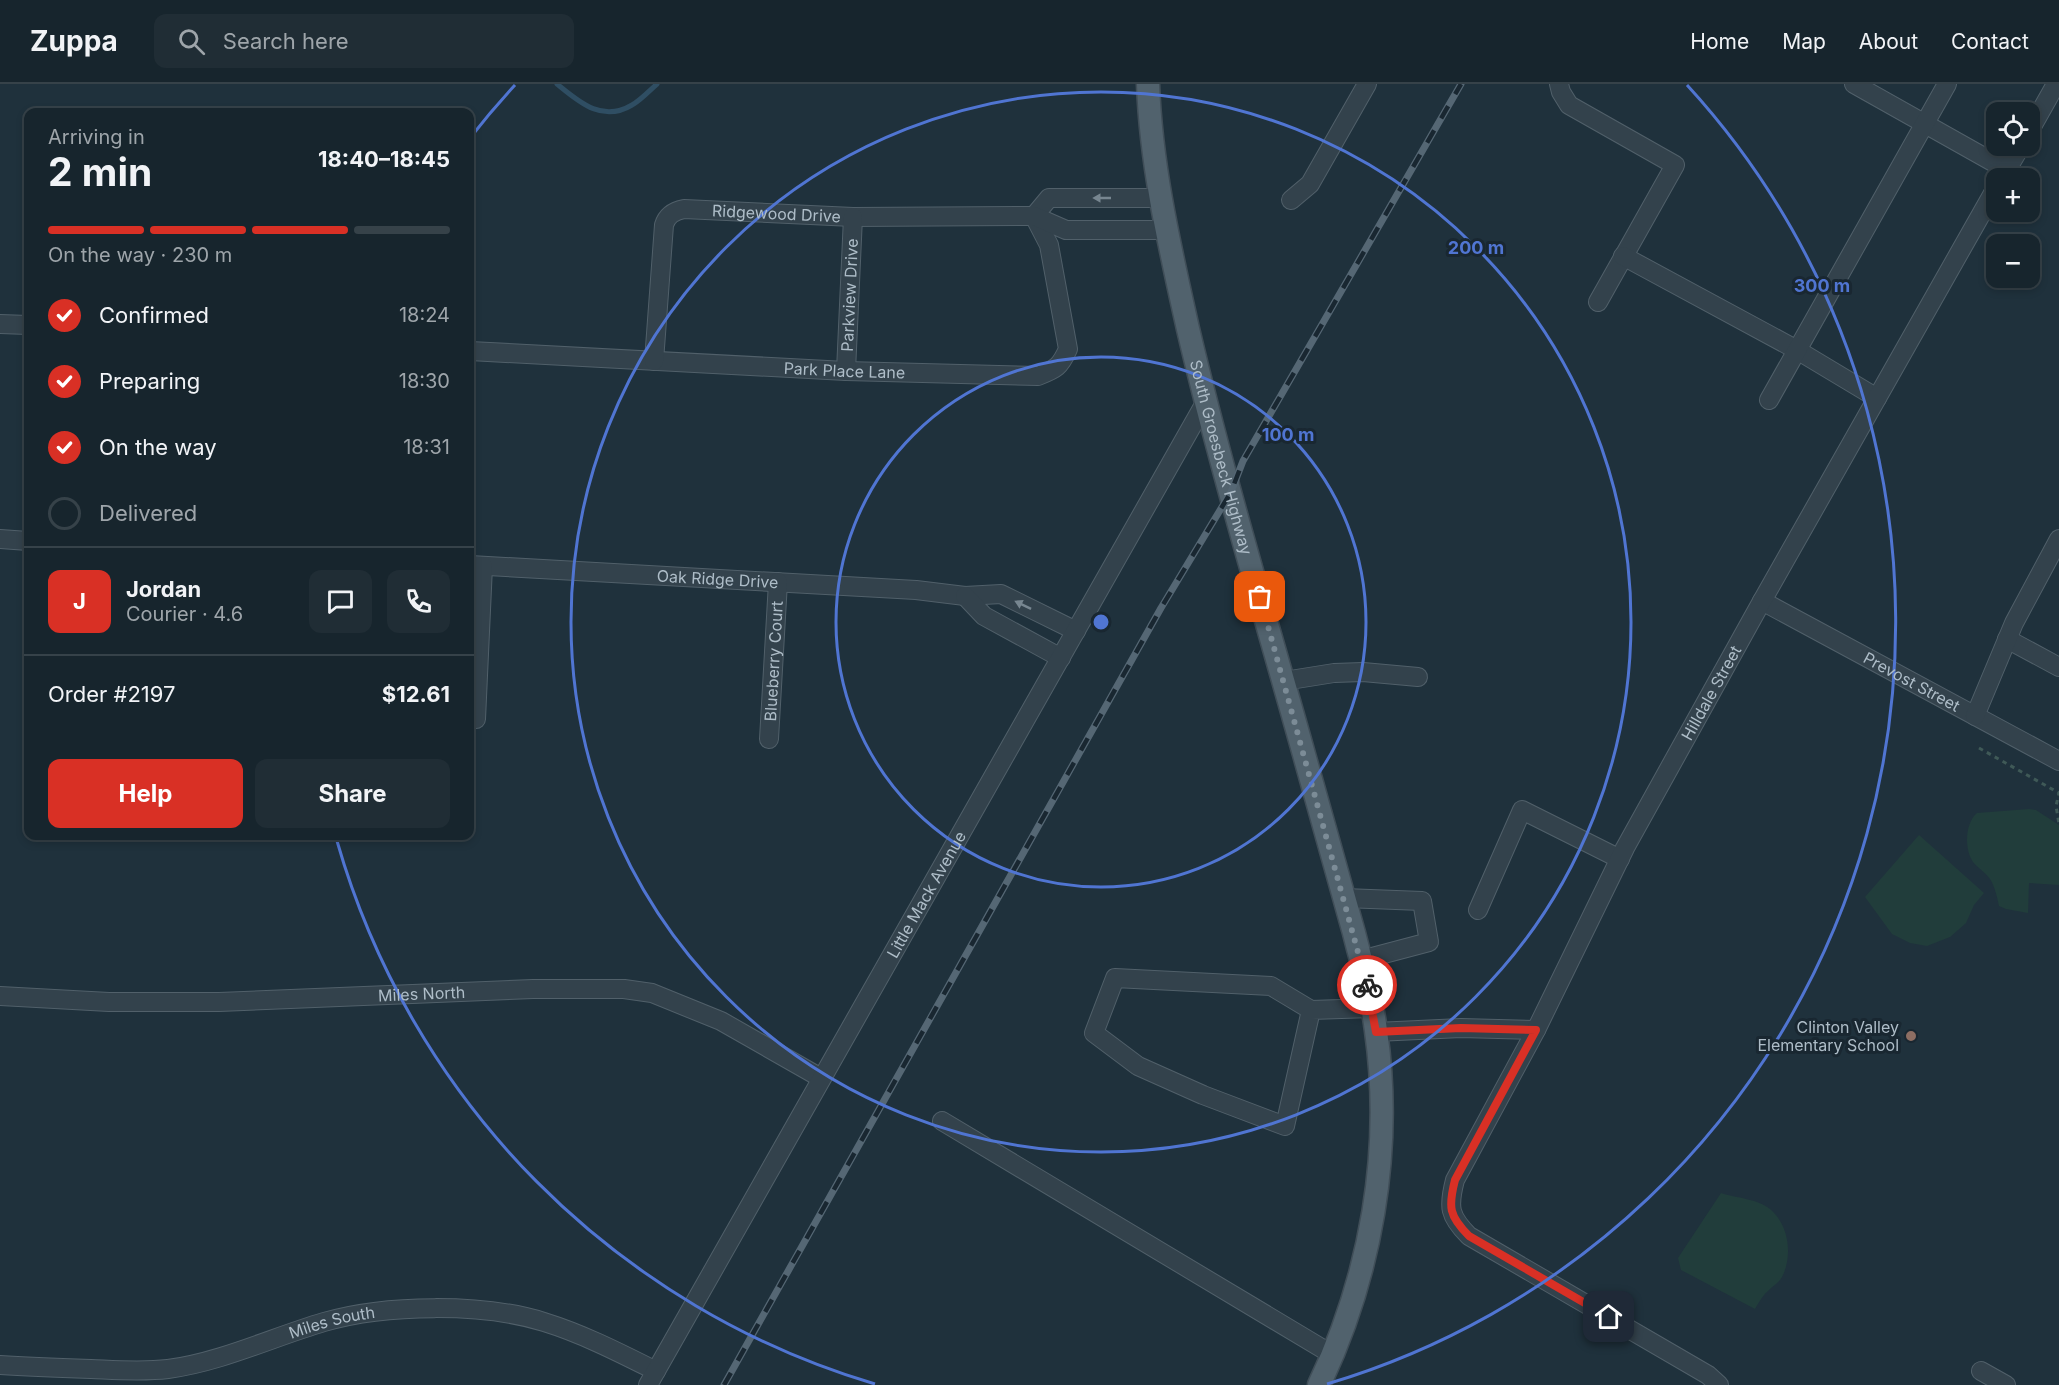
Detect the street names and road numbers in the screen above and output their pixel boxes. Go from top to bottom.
street label: Ridgewood Drive [712,200,841,226]
street label: Parkview Drive [837,238,862,352]
street label: Park Place Lane [783,358,906,383]
street label: South Groesbeck Highway [1186,358,1257,557]
street label: Oak Ridge Drive [656,565,779,592]
street label: Blueberry Court [760,600,787,722]
street label: Hilldale Street [1677,642,1745,744]
street label: Prevost Street [1860,648,1963,716]
street label: Little Mack Avenue [882,827,970,961]
street label: Miles North [378,982,466,1005]
street label: Miles South [286,1302,376,1343]

